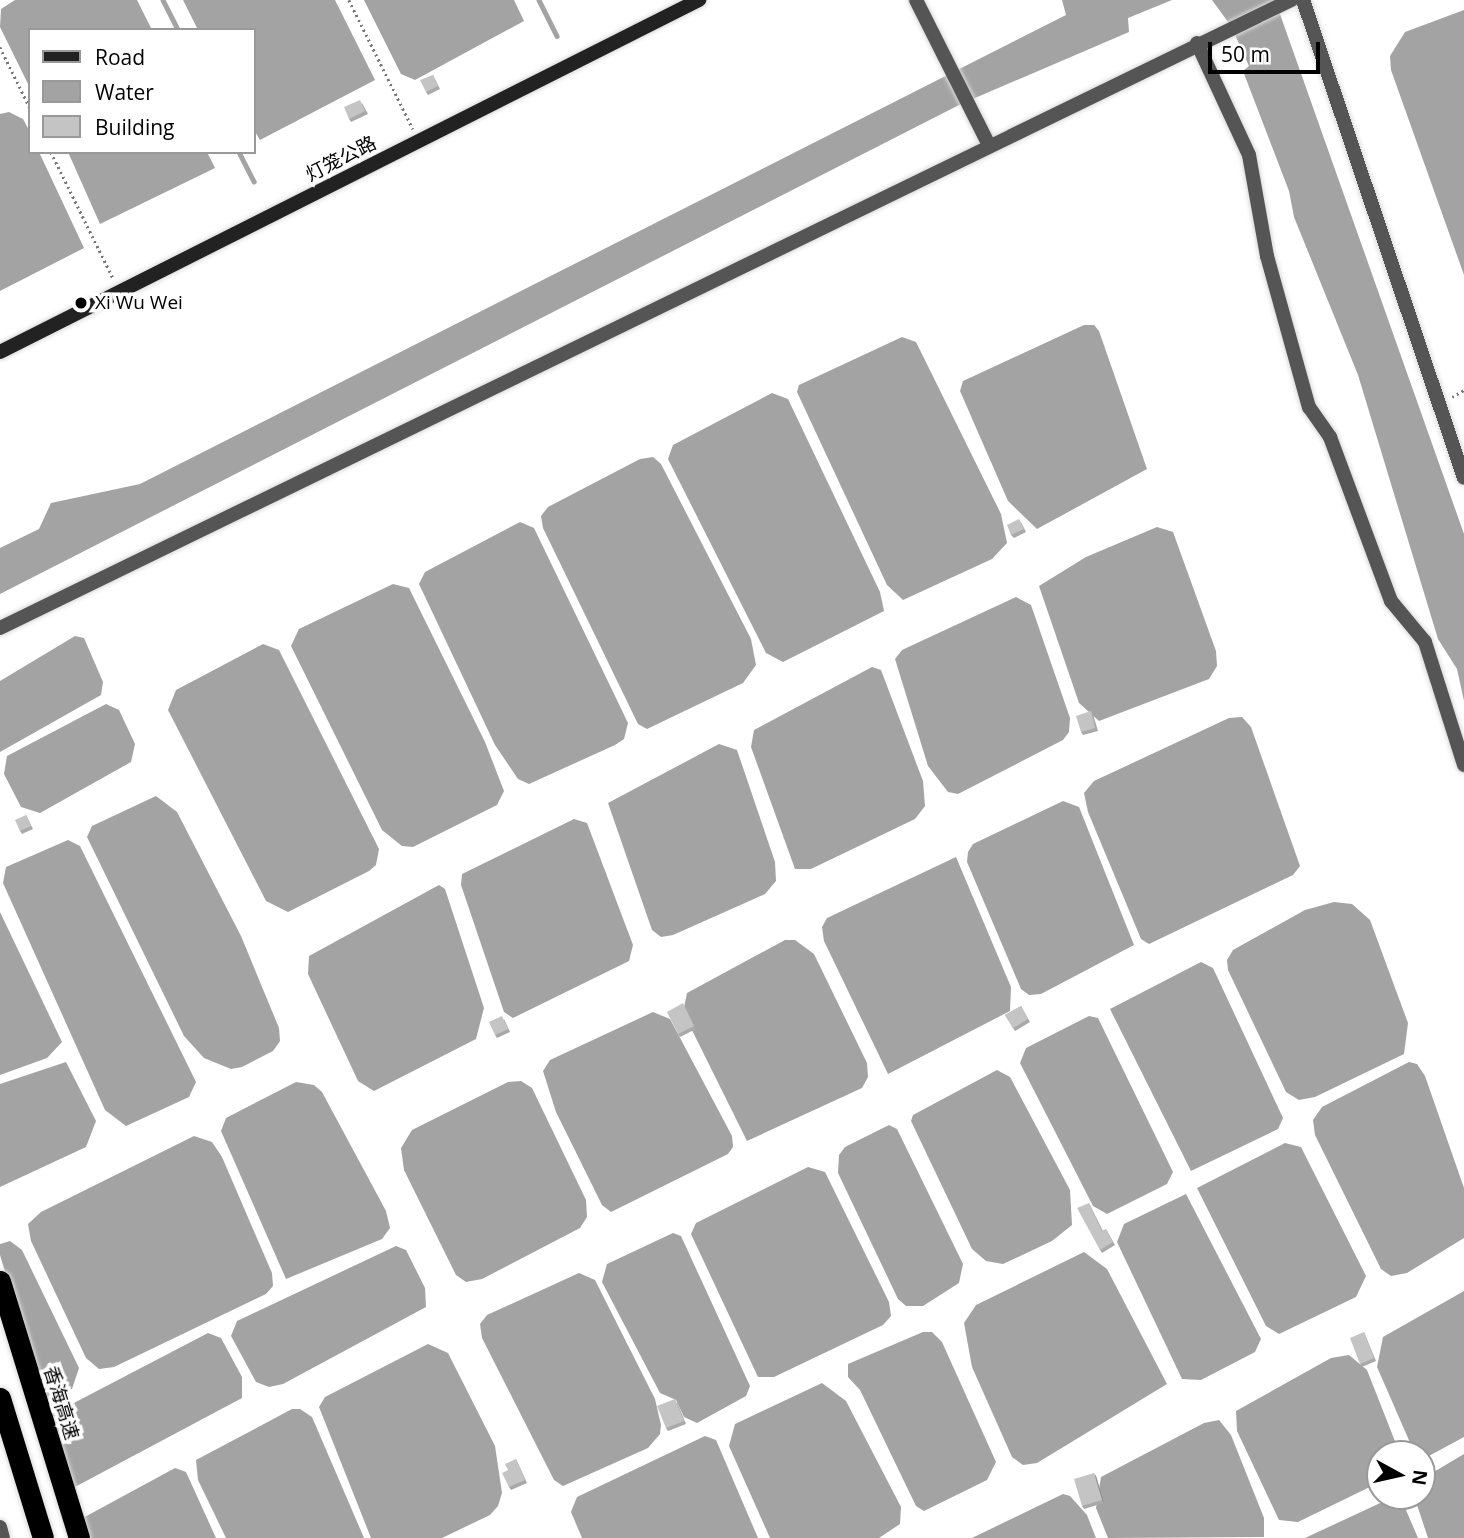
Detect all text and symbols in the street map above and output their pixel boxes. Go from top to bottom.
legend [28,28,256,154]
scale bar [1212,28,1324,72]
text: 50 m [1221,40,1270,68]
text: Road [95,43,145,71]
text: Water [95,78,154,106]
text: Building [95,113,174,141]
street label: 灯笼公路 [302,132,380,186]
place label: Xi Wu Wei [95,292,183,314]
marker: Xi Wu Wei [73,295,89,311]
street label: 香海高速 [39,1363,83,1443]
north arrow [1366,1440,1436,1510]
text: N [1406,1468,1434,1487]

